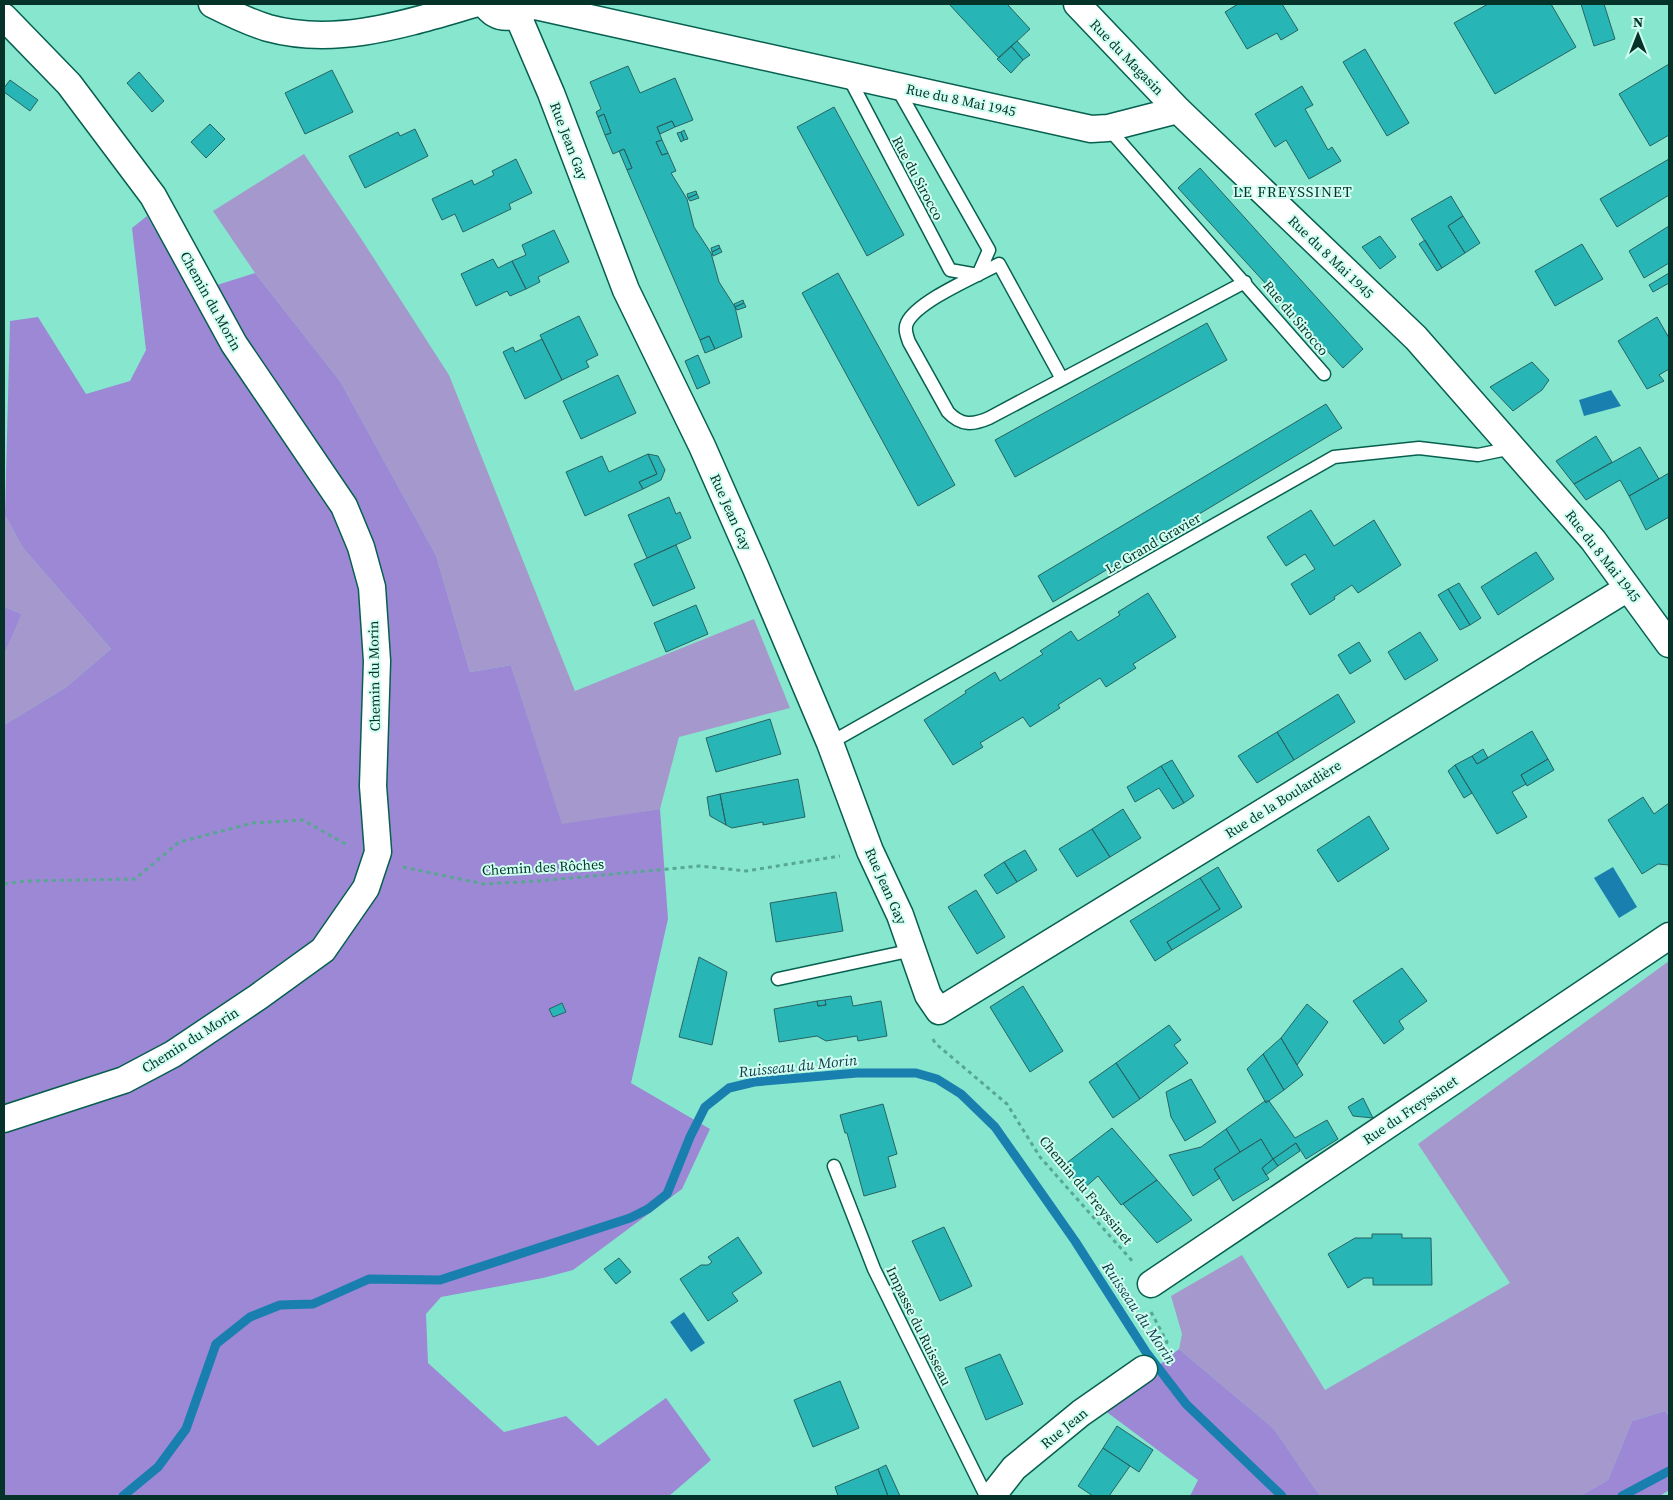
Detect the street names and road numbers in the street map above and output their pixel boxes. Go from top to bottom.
street label: Rue du Magasin [1085,15,1169,100]
street label: Rue du 8 Mai 1945 [904,79,1018,121]
street label: Rue Jean Gay [545,99,593,184]
street label: Rue du Sirocco [887,132,949,224]
street label: Rue du 8 Mai 1945 [1284,211,1378,303]
street label: Chemin du Morin [175,248,247,355]
street label: Rue du Sirocco [1259,276,1334,360]
street label: Rue Jean Gay [705,471,757,554]
street label: Rue du 8 Mai 1945 [1561,506,1645,606]
street label: Le Grand Gravier [1102,507,1205,578]
street label: Chemin du Morin [363,620,385,732]
street label: Rue de la Boulardière [1221,755,1345,843]
street label: Rue Jean Gay [860,845,912,928]
street label: Chemin des Rôches [481,854,605,880]
street label: Chemin du Morin [138,1002,243,1078]
street label: Rue du Freyssinet [1359,1071,1462,1149]
street label: Chemin du Freyssinet [1035,1131,1138,1249]
street label: Impasse du Ruisseau [881,1263,957,1389]
street label: Rue Jean [1036,1403,1092,1453]

